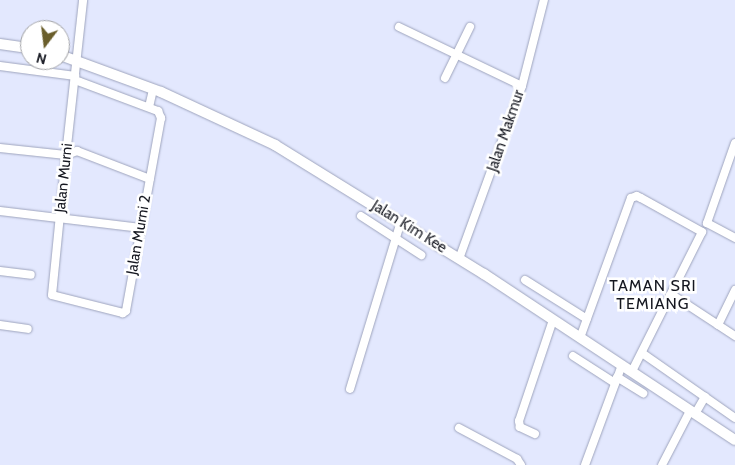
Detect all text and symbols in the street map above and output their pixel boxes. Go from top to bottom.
north arrow [20,20,70,70]
text: N [34,49,48,68]
street label: Jalan Makmur [484,88,528,174]
street label: Jalan Murni [51,142,77,214]
street label: Jalan Murni 2 [123,194,155,276]
street label: Jalan Kim Kee [368,197,450,257]
district label: TAMAN SRI TEMIANG [608,276,698,314]

